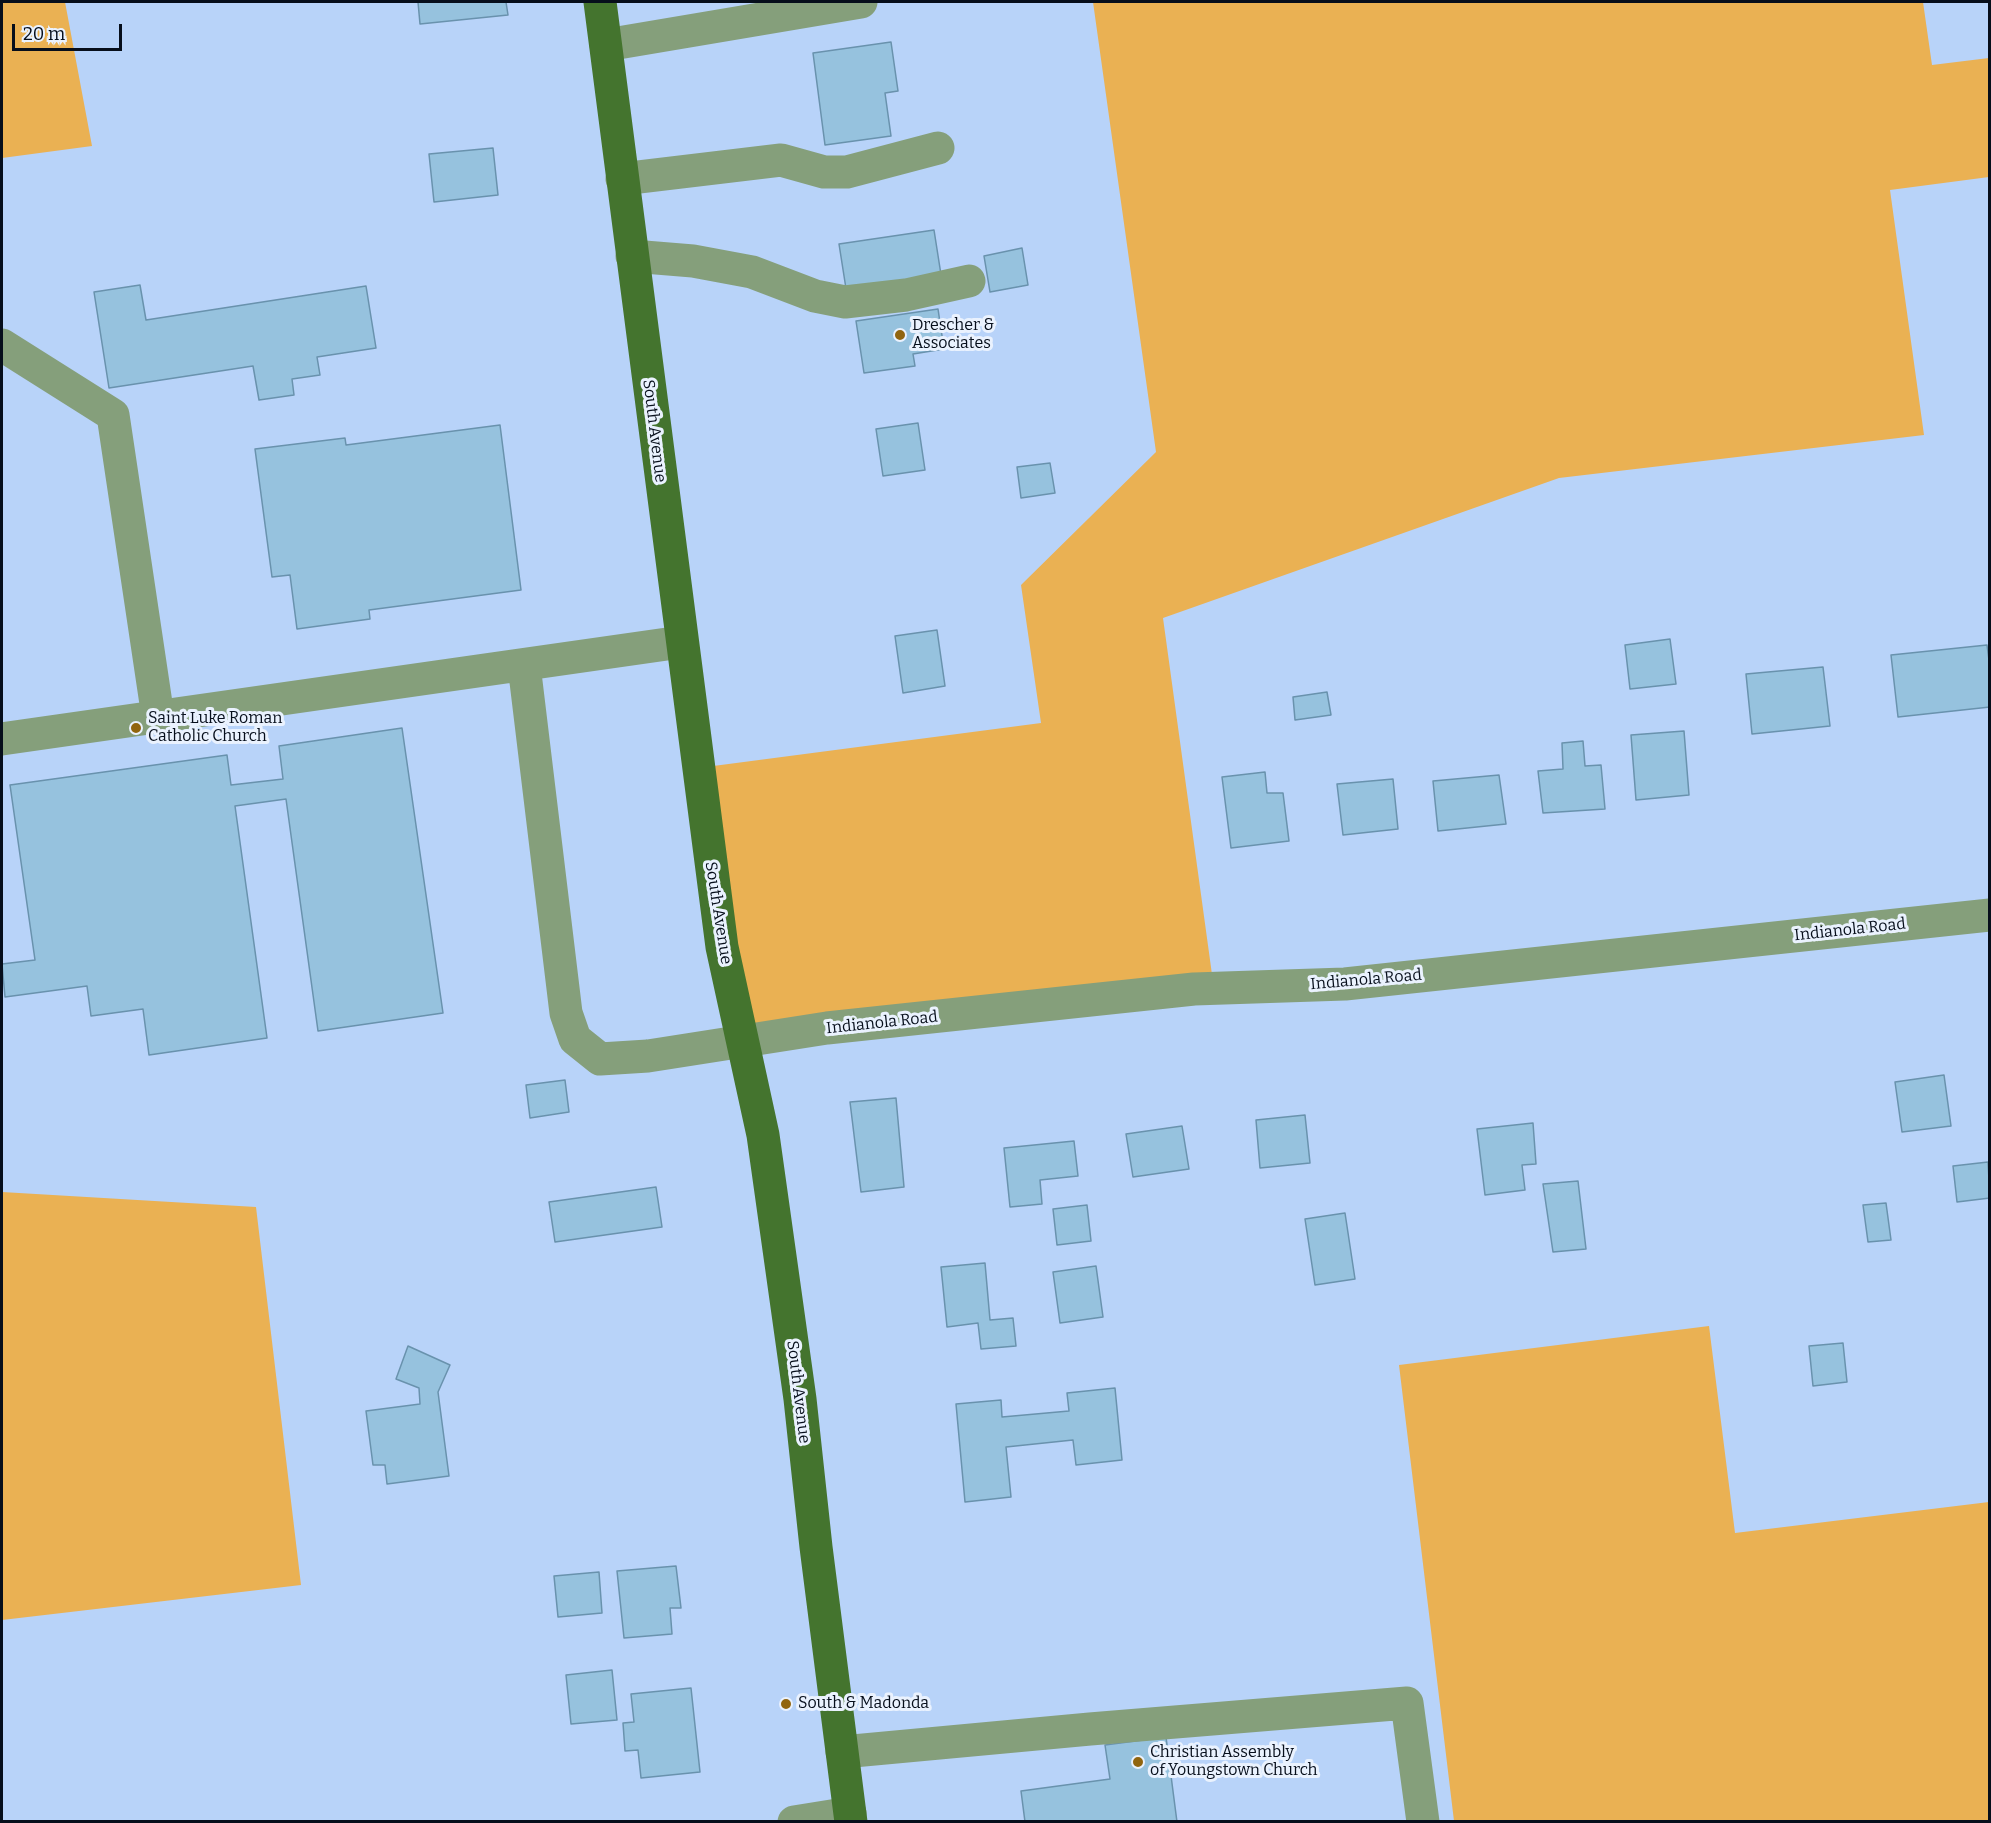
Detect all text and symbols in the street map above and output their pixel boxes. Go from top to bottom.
scale bar [15,12,124,50]
text: 20 m [23,23,65,45]
place label: Drescher & Associates [912,316,994,354]
marker: Drescher & Associates [893,328,907,342]
street label: South Avenue [638,378,670,484]
place label: Saint Luke Roman Catholic Church [148,709,282,747]
marker: Saint Luke Roman Catholic Church [129,721,143,735]
street label: South Avenue [700,860,736,966]
street label: Indianola Road [1793,915,1907,945]
street label: Indianola Road [1309,966,1423,994]
street label: Indianola Road [825,1008,939,1038]
street label: South Avenue [782,1339,814,1445]
place label: South & Madonda [798,1694,929,1714]
marker: South & Madonda [779,1697,793,1711]
place label: Christian Assembly of Youngstown Church [1150,1743,1317,1781]
marker: Christian Assembly of Youngstown Church [1131,1755,1145,1769]

